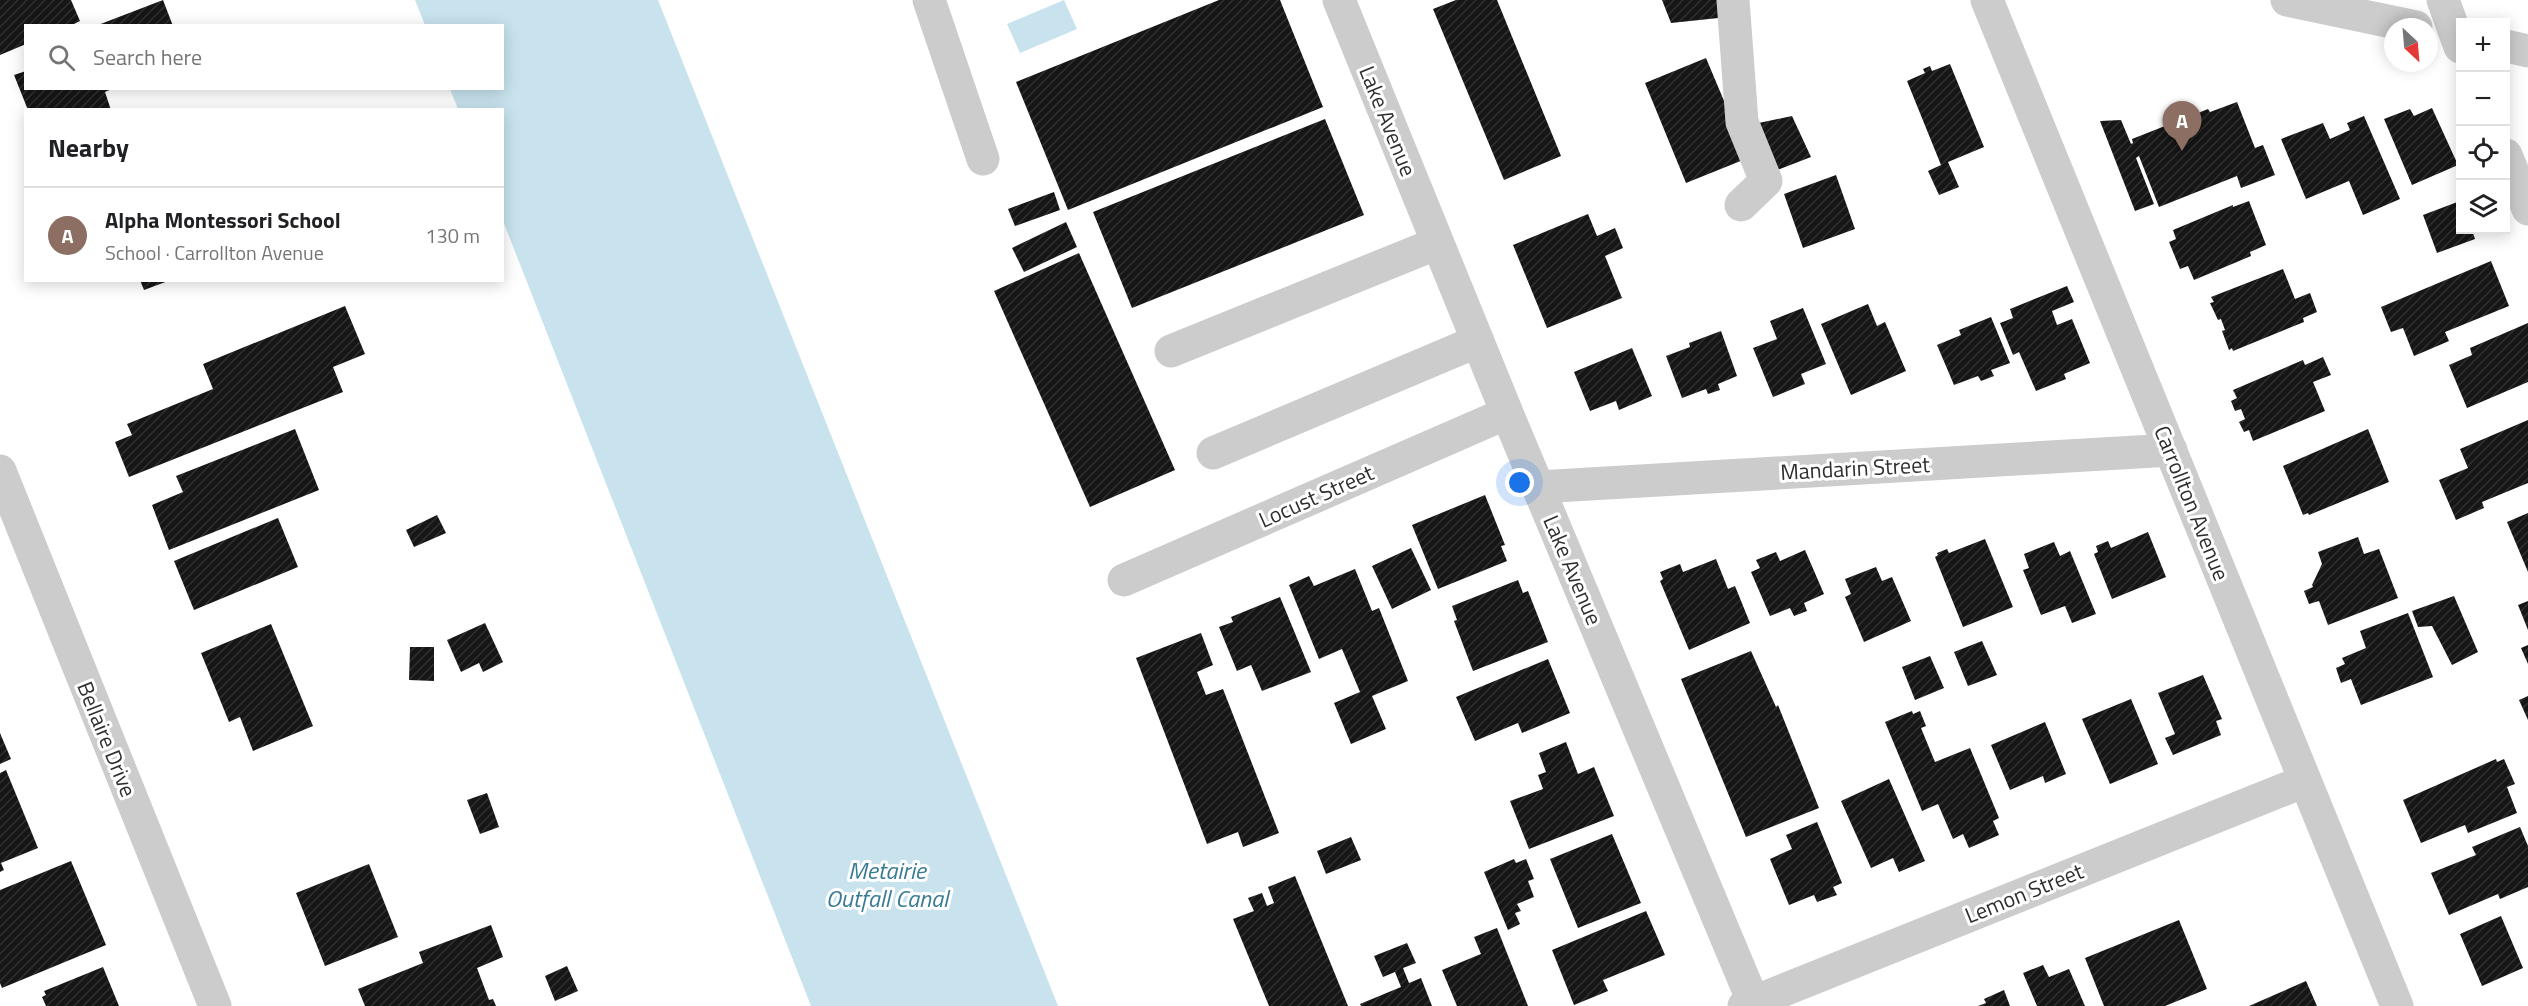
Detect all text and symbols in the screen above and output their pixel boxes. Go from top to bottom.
north arrow [2384,18,2438,72]
map controls [2456,18,2510,234]
button: + [2456,18,2510,72]
search box [24,24,504,90]
text: Search here [93,40,202,74]
icon: search [45,41,78,74]
street label: Lake Avenue [1350,61,1426,181]
button: − [2456,72,2510,126]
pin: A [2162,102,2202,151]
button: locate [2456,126,2510,180]
text: Nearby [48,128,129,167]
button: layers [2456,180,2510,234]
text: Alpha Montessori School [105,203,341,237]
text: A [61,220,74,251]
text: 130 m [425,220,480,251]
text: School · Carrollton Avenue [105,237,324,268]
street label: Carrollton Avenue [2145,420,2239,586]
street label: Mandarin Street [1779,447,1931,489]
street label: Locust Street [1253,455,1379,537]
your location [1505,468,1534,497]
street label: Lake Avenue [1535,510,1611,630]
street label: Bellaire Drive [68,676,146,802]
water label: Metairie Outfall Canal [826,852,951,916]
street label: Lemon Street [1960,854,2089,932]

